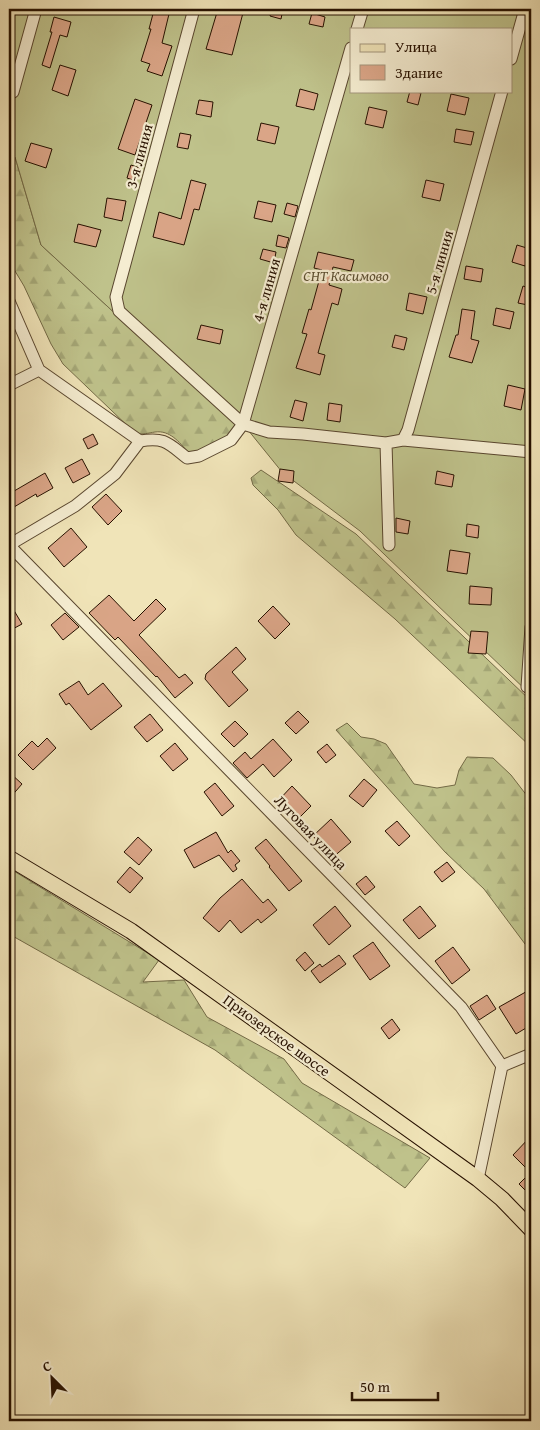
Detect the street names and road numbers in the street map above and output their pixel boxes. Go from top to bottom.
street label: 3-я линия [120,121,158,190]
street label: 5-я линия [420,227,458,296]
street label: 4-я линия [247,255,285,324]
street label: Луговая улица [270,790,353,875]
street label: Приозерское шоссе [219,989,335,1081]

